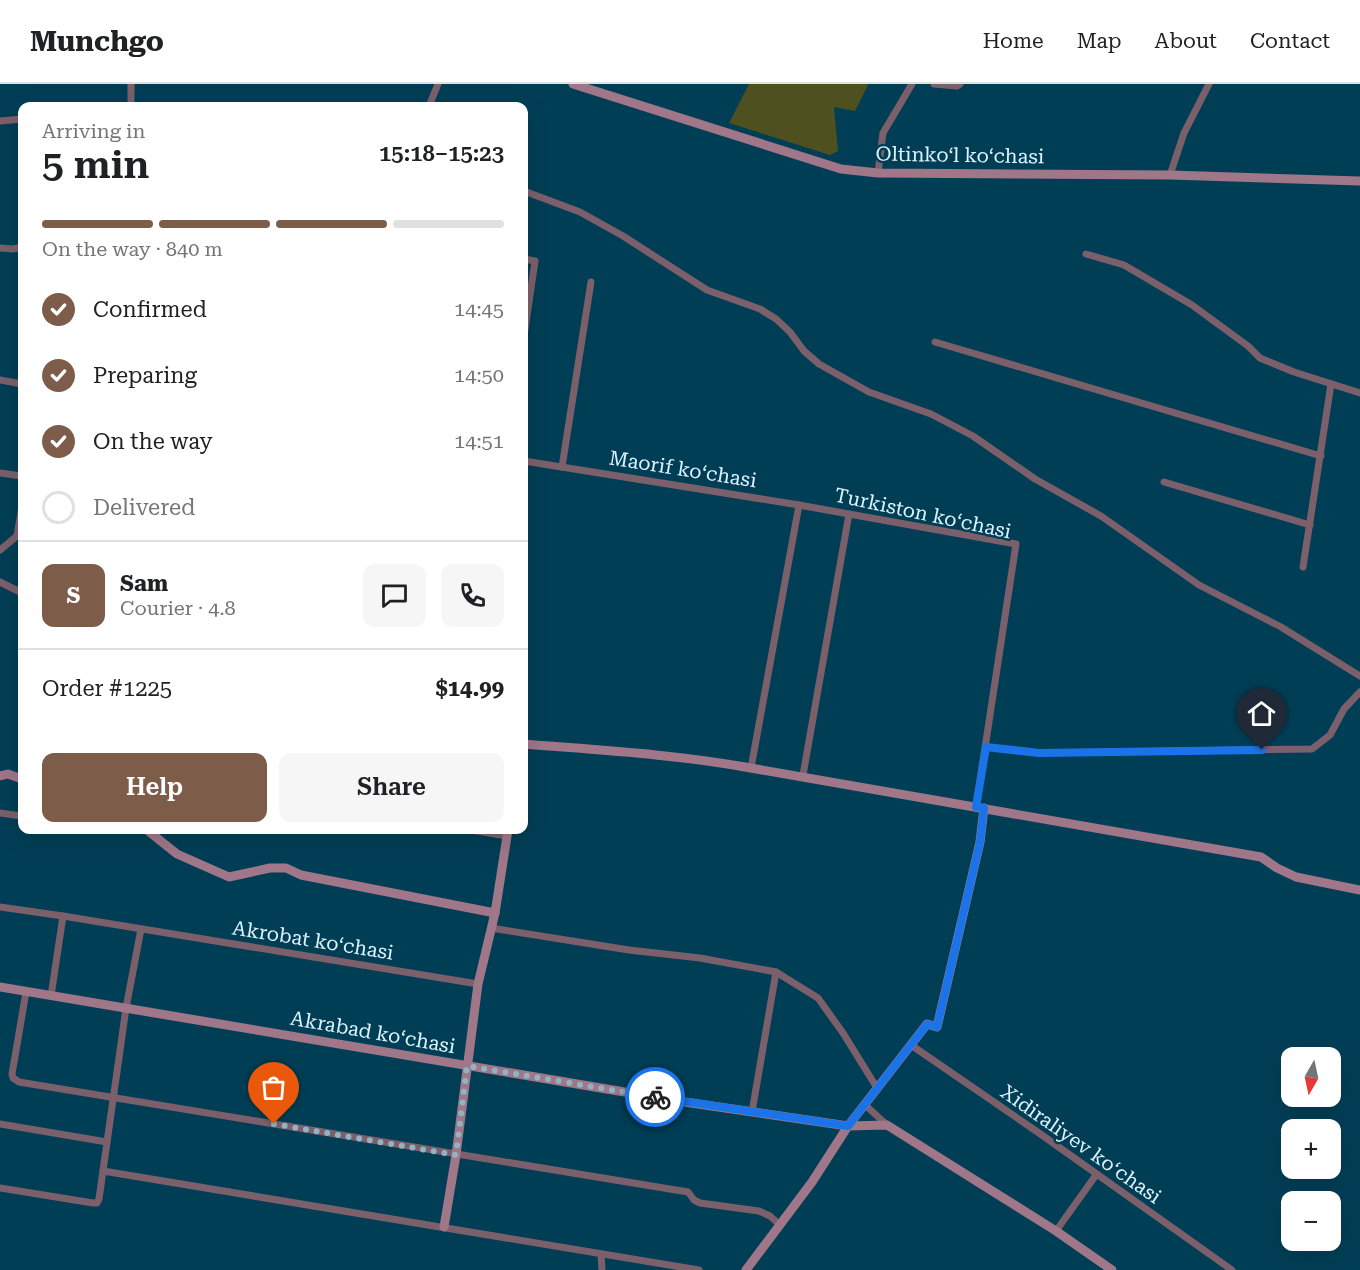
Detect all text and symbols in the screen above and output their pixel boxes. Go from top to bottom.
text: Munchgo [30,25,164,58]
text: Home [983,29,1044,53]
text: Map [1077,29,1122,53]
text: About [1155,29,1217,53]
text: Contact [1250,29,1330,53]
text: Arriving in [42,119,145,143]
text: 15:18–15:23 [379,141,504,166]
text: 5 min [42,142,149,188]
street label: Oltinkoʻl koʻchasi [875,142,1045,168]
text: On the way · 840 m [42,237,223,261]
icon: check [42,293,75,326]
text: Confirmed [93,297,207,322]
text: 14:45 [454,297,504,321]
icon: check [42,359,75,392]
text: Preparing [93,363,197,388]
text: 14:50 [454,363,504,387]
icon: check [42,425,75,458]
text: On the way [93,429,213,454]
text: 14:51 [454,429,504,453]
street label: Maorif koʻchasi [608,445,758,493]
street label: Turkiston koʻchasi [833,483,1013,543]
text: Delivered [93,495,195,520]
button: chat [363,564,426,627]
button: phone [441,564,504,627]
text: Sam [120,571,168,596]
text: S [67,583,80,608]
text: Courier · 4.8 [120,596,236,620]
text: Order #1225 [42,676,172,701]
text: $14.99 [435,676,504,701]
pin [1236,688,1287,750]
icon: home [1245,697,1278,730]
button: Help [42,753,267,822]
button: Share [279,753,504,822]
street label: Akrobat koʻchasi [231,915,395,965]
street label: Akrabad koʻchasi [289,1006,457,1058]
north arrow [1281,1047,1341,1107]
map controls [1281,1047,1341,1251]
pin [248,1062,299,1124]
courier [625,1067,685,1127]
icon: bag [257,1071,290,1104]
street label: Xidiraliyev koʻchasi [996,1080,1166,1208]
icon: bike [639,1081,672,1114]
button: + [1281,1119,1341,1179]
button: − [1281,1191,1341,1251]

